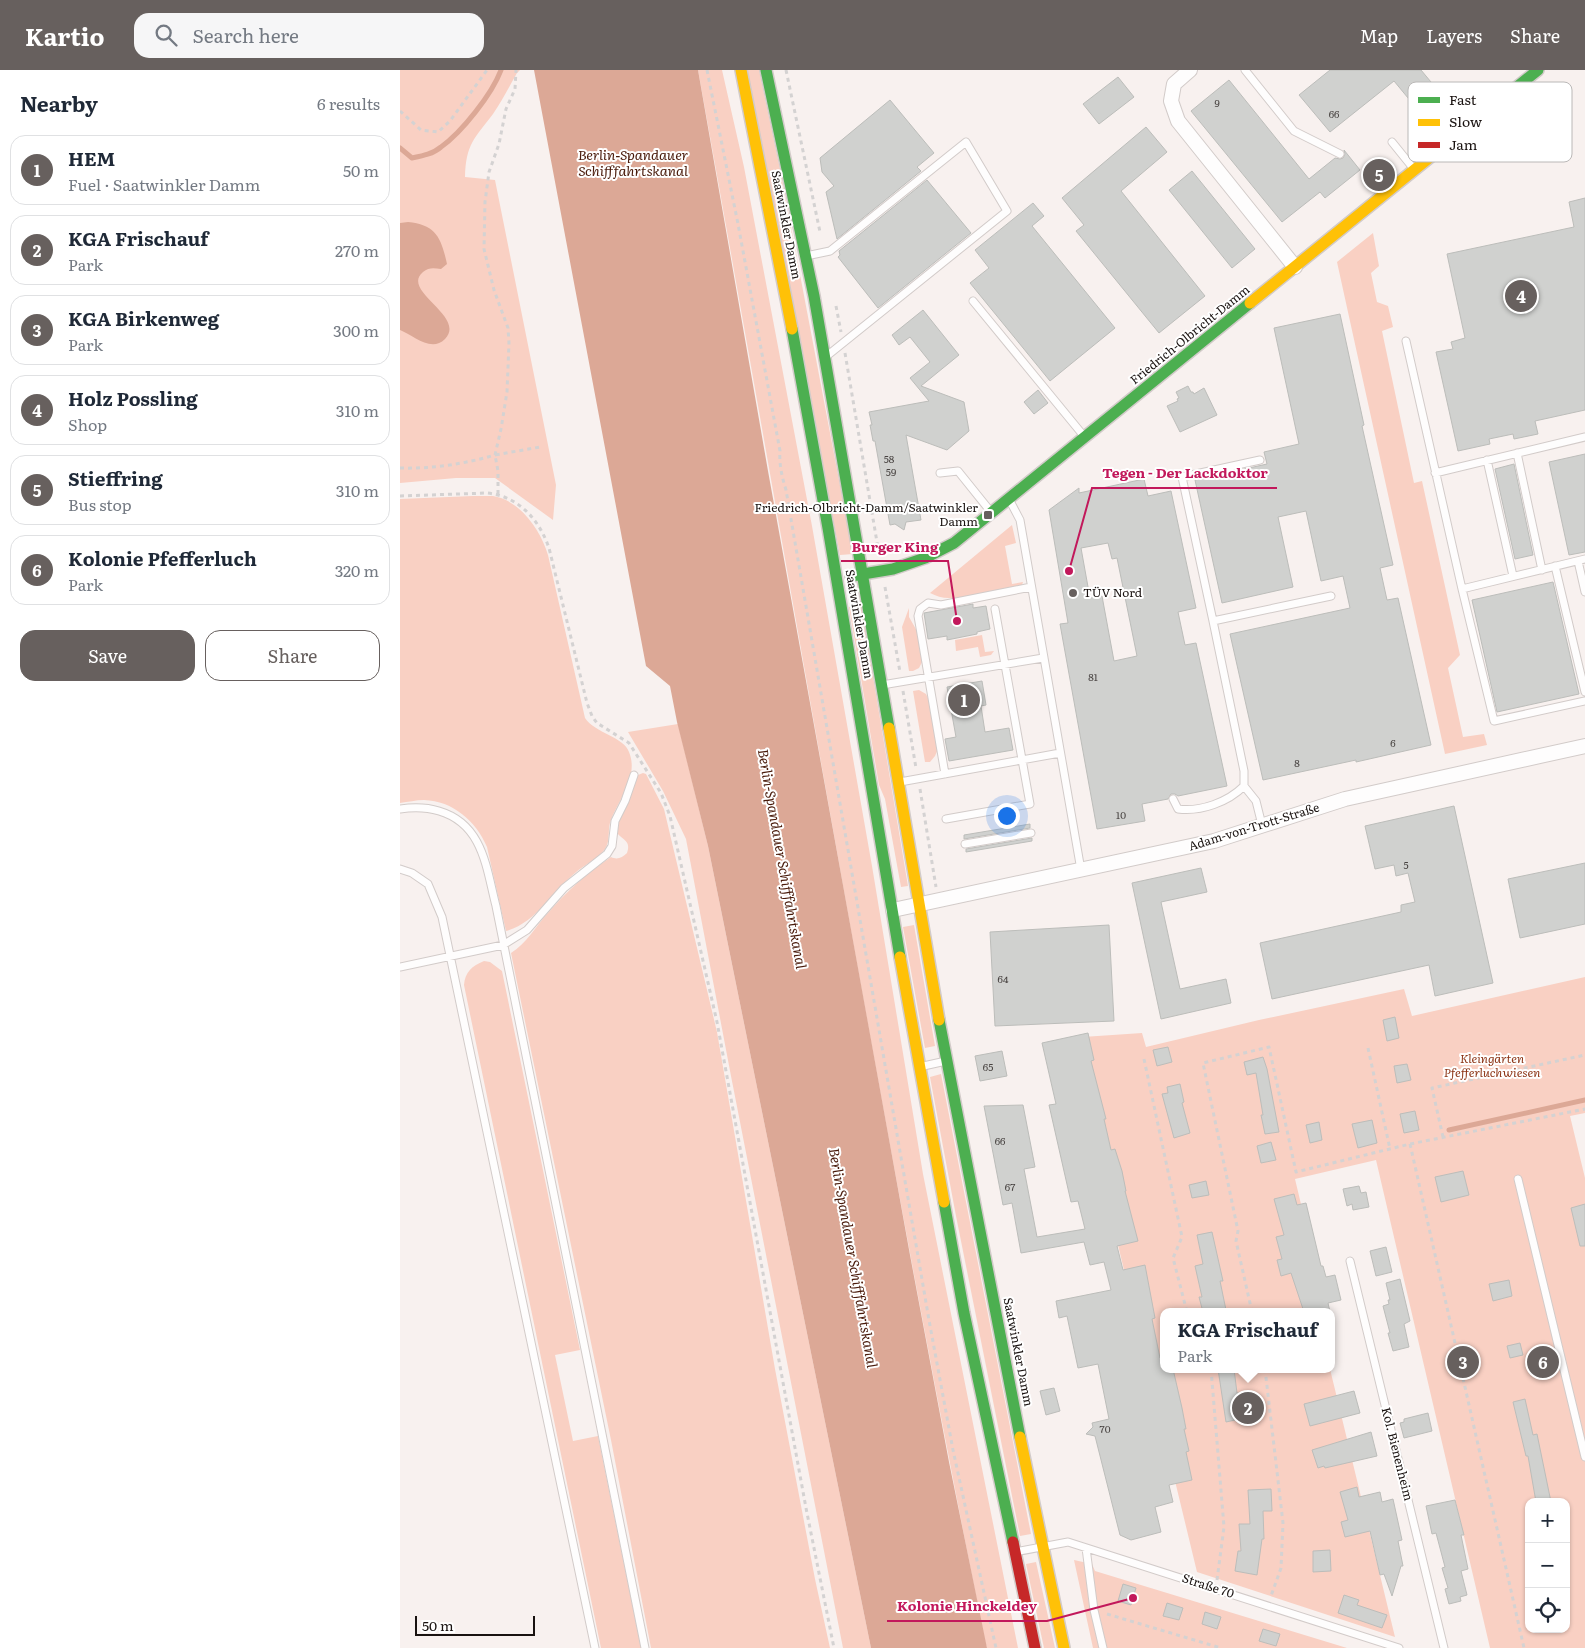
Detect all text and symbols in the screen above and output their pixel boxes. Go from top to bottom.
search box [134,13,484,58]
text: Kartio [25,18,104,53]
icon: search [152,21,180,49]
text: Search here [192,21,299,49]
text: Map [1360,22,1398,49]
text: Layers [1426,22,1482,49]
text: Share [1510,22,1560,49]
legend [1408,82,1572,162]
text: Nearby [20,87,98,118]
text: Fast [1449,89,1477,109]
text: 6 results [317,91,380,115]
house number: 9 [1214,95,1220,110]
house number: 66 [1329,106,1340,121]
text: Slow [1449,111,1482,131]
text: Jam [1449,134,1478,154]
text: HEM [68,144,115,172]
water label: Berlin-Spandauer Schifffahrtskanal [578,144,689,180]
pin: 5 [1363,156,1395,194]
text: 1 [34,158,40,182]
text: 50 m [343,158,379,182]
street label: Saatwinkler Damm [768,169,806,281]
text: Fuel · Saatwinkler Damm [68,172,260,196]
text: KGA Frischauf [68,224,208,252]
text: 2 [33,238,41,262]
text: 270 m [335,238,379,262]
text: Park [68,252,103,276]
pin: 4 [1505,277,1537,315]
street label: Friedrich-Olbricht-Damm [1126,280,1253,388]
text: KGA Birkenweg [68,304,219,332]
text: 3 [33,318,41,342]
text: 300 m [333,318,379,342]
text: Park [68,332,103,356]
text: Holz Possling [68,384,198,412]
text: 4 [32,398,42,422]
text: 310 m [336,398,379,422]
text: Shop [68,412,107,436]
house number: 58 [884,451,895,466]
callout: Tegen - Der Lackdoktor [1092,459,1277,488]
text: Tegen - Der Lackdoktor [1102,462,1268,482]
text: Stieffring [68,464,163,492]
house number: 59 [886,464,896,479]
text: 5 [33,478,41,502]
text: 310 m [336,478,379,502]
text: Bus stop [68,492,132,516]
place label: Friedrich-Olbricht-Damm/Saatwinkler Damm [755,498,978,530]
marker: Friedrich-Olbricht-Damm/Saatwinkler Damm [982,509,994,521]
callout: Burger King [841,532,948,561]
text: Burger King [851,536,939,556]
text: Kolonie Pfefferluch [68,544,257,572]
text: 6 [32,558,42,582]
text: 320 m [335,558,379,582]
street label: Saatwinkler Damm [842,568,879,680]
text: Park [68,572,103,596]
place label: TÜV Nord [1083,583,1143,601]
marker: TÜV Nord [1067,587,1079,599]
button: Save [20,630,195,681]
button: Share [205,630,380,681]
house number: 81 [1088,669,1098,684]
pin: 1 [948,681,980,719]
house number: 6 [1390,735,1396,750]
water label: Berlin-Spandauer Schifffahrtskanal [754,747,812,970]
house number: 8 [1294,755,1300,770]
street label: Adam-von-Trott-Straße [1186,798,1321,855]
your location [994,803,1020,829]
house number: 10 [1116,807,1126,822]
house number: 5 [1403,857,1409,872]
house number: 64 [998,971,1009,986]
park label: Kleingärten Pfefferluchwiesen [1444,1049,1540,1081]
house number: 65 [983,1059,993,1074]
house number: 66 [995,1133,1006,1148]
water label: Berlin-Spandauer Schifffahrtskanal [825,1146,883,1369]
house number: 67 [1005,1179,1015,1194]
street label: Saatwinkler Damm [1000,1296,1038,1408]
popup [1160,1308,1335,1373]
text: KGA Frischauf [1177,1315,1318,1343]
text: Park [1177,1343,1212,1367]
pin: 3 [1447,1343,1479,1381]
pin: 6 [1527,1343,1559,1381]
pin: 2 [1232,1389,1264,1427]
street label: Kol. Bienenheim [1378,1405,1418,1503]
house number: 70 [1100,1421,1111,1436]
map controls [1525,1498,1570,1633]
button: + [1525,1498,1570,1543]
button: − [1525,1543,1570,1588]
street label: Straße 70 [1180,1568,1237,1602]
button: locate [1525,1588,1570,1633]
callout: Kolonie Hinckeldey [887,1592,1047,1621]
text: Kolonie Hinckeldey [897,1595,1037,1615]
scale bar [415,1613,535,1636]
text: 50 m [422,1615,454,1635]

